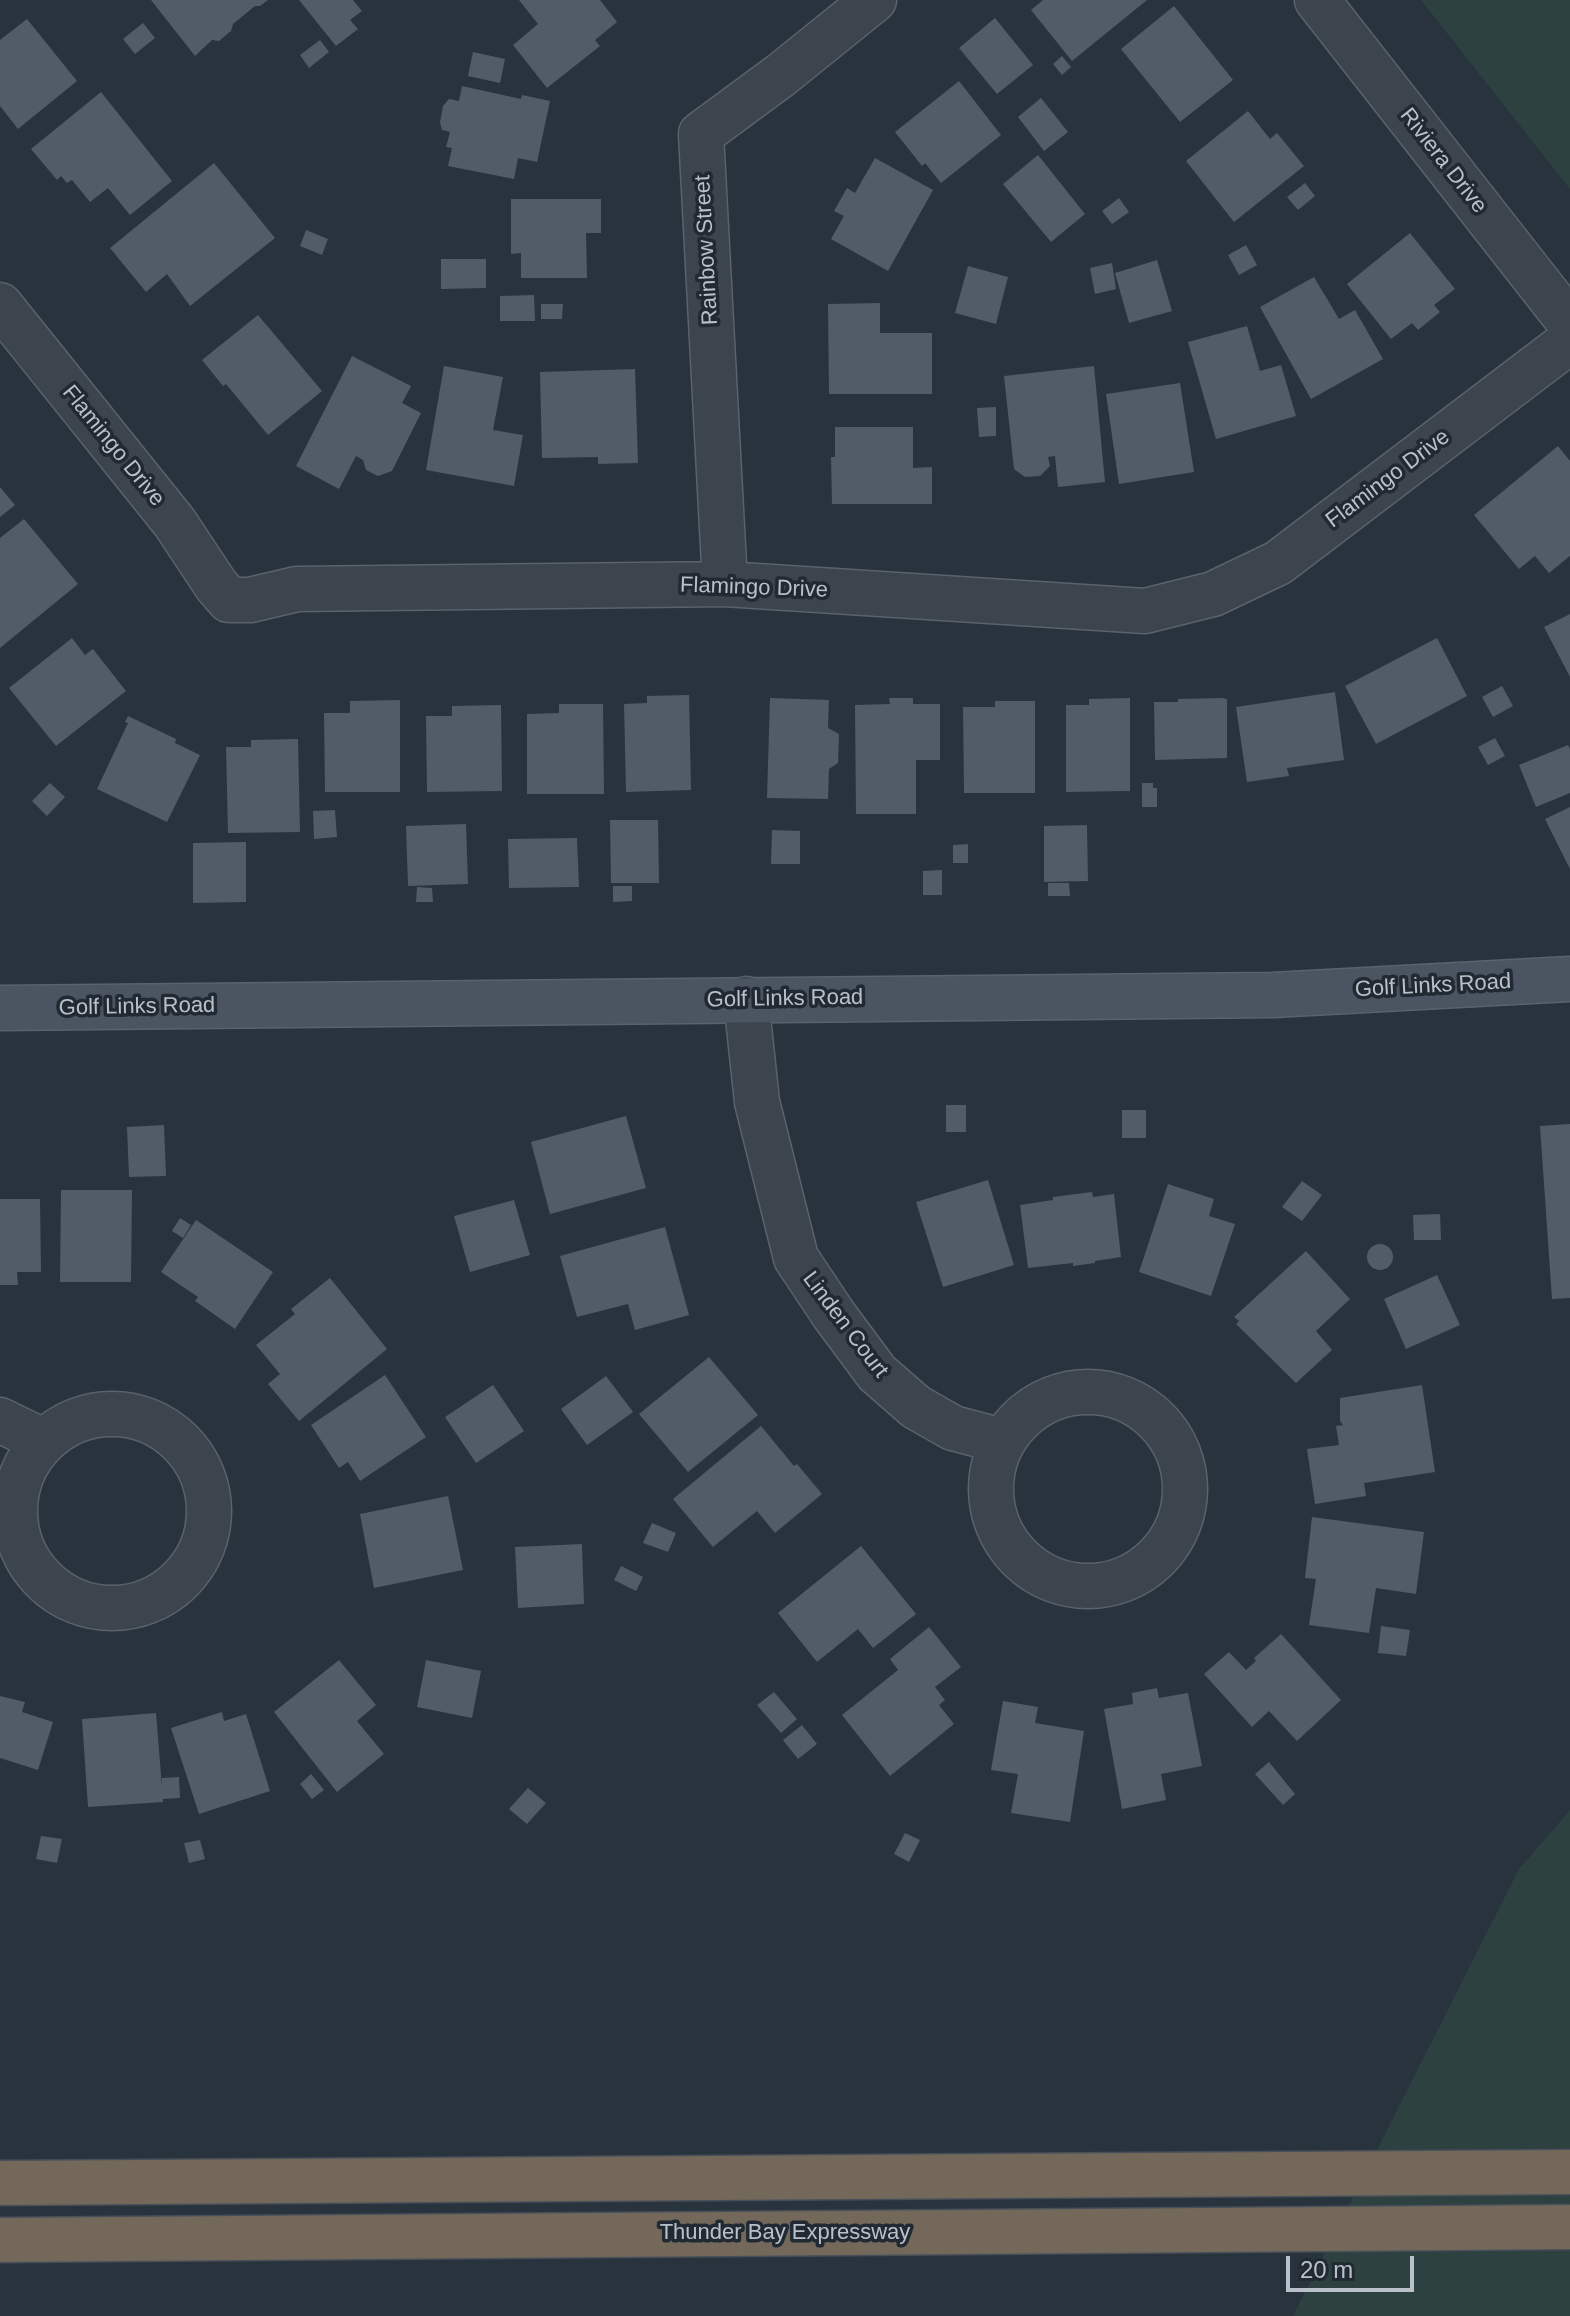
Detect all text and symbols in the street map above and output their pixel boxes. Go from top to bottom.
street label: Riviera Drive [1394,103,1492,219]
street label: Rainbow Street [690,174,724,326]
street label: Flamingo Drive [56,380,170,512]
street label: Flamingo Drive [1321,424,1455,534]
street label: Flamingo Drive [680,572,828,604]
street label: Golf Links Road [1354,969,1512,1003]
street label: Golf Links Road [707,984,863,1014]
street label: Golf Links Road [59,992,215,1022]
street label: Linden Court [797,1267,893,1383]
street label: Thunder Bay Expressway [660,2220,910,2246]
scale bar [1290,2240,1418,2290]
text: 20 m [1300,2256,1353,2283]

